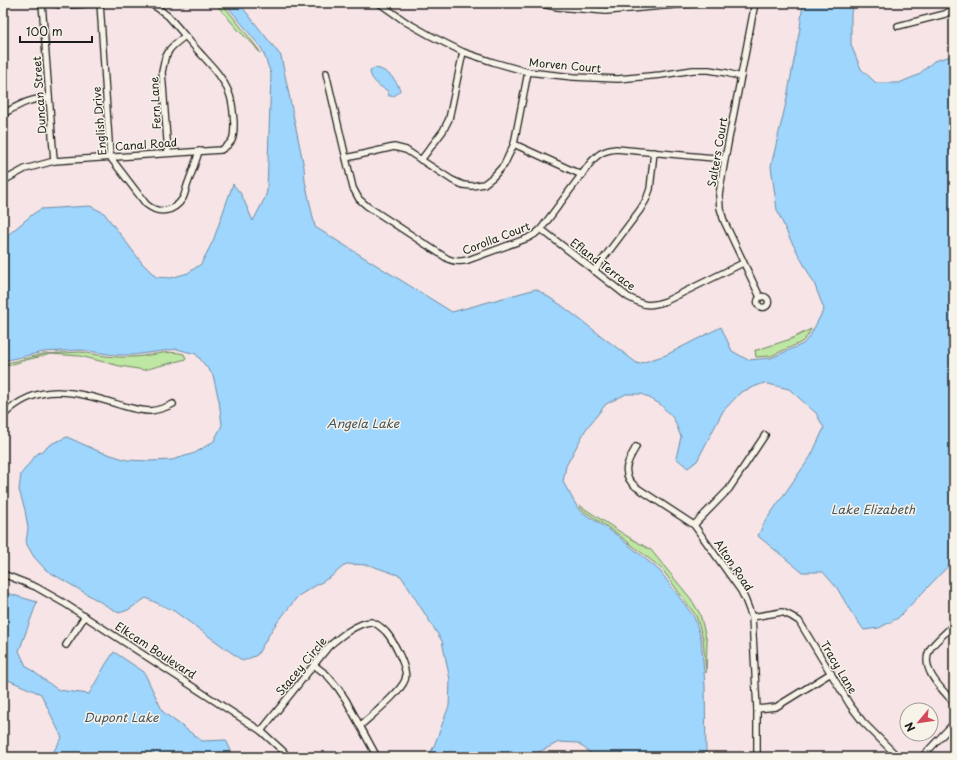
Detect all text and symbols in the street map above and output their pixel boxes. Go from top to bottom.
scale bar [20,18,92,44]
text: 100 m [26,22,63,40]
street label: Morven Court [528,53,602,77]
street label: Duncan Street [28,55,50,134]
street label: Fern Lane [145,76,165,130]
street label: English Drive [88,86,110,156]
street label: Salters Court [703,115,732,188]
street label: Canal Road [114,133,178,155]
street label: Corolla Court [460,217,533,259]
street label: Efland Terrace [567,234,639,294]
water label: Angela Lake [327,414,400,432]
water label: Lake Elizabeth [831,500,916,518]
street label: Alton Road [710,536,758,594]
street label: Elkcam Boulevard [112,617,200,683]
street label: Stacey Circle [271,633,331,699]
street label: Tracy Lane [817,637,862,697]
north arrow [899,702,939,742]
water label: Dupont Lake [84,708,159,726]
text: N [900,719,919,735]

